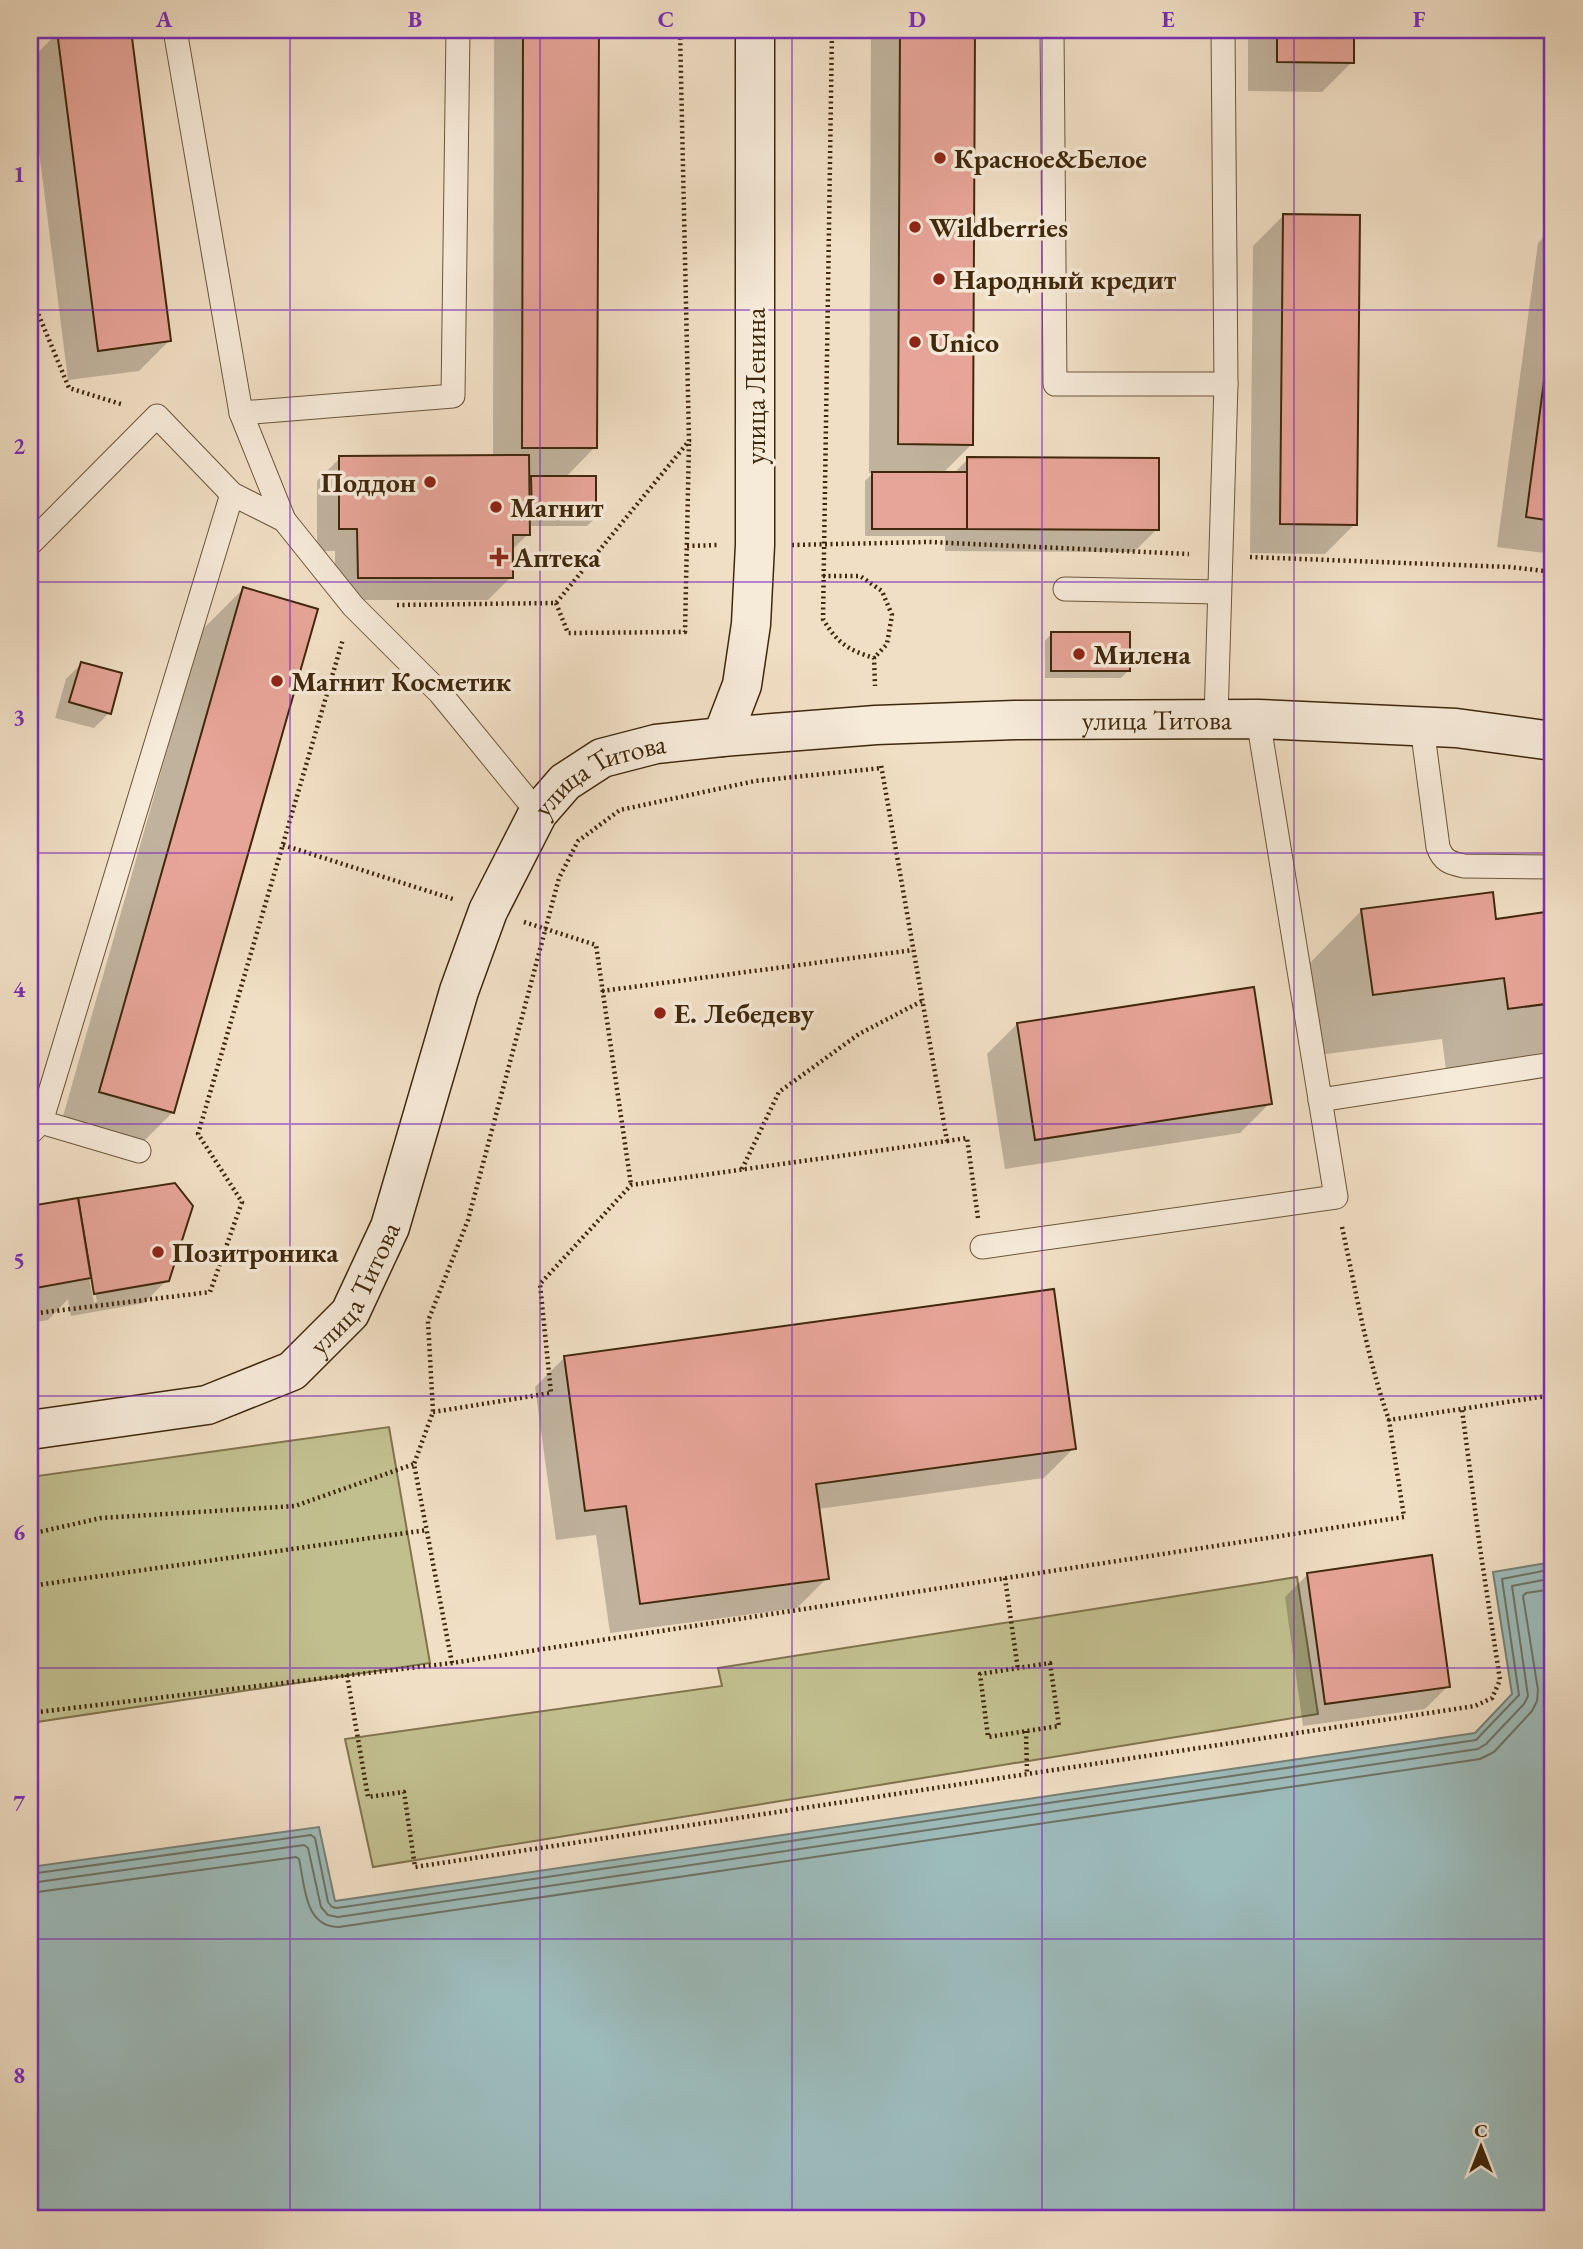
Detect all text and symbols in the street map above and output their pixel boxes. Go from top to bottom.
text: A [155,4,173,34]
text: B [408,4,422,34]
text: C [658,4,674,34]
text: D [908,4,926,34]
text: E [1161,4,1175,34]
text: F [1413,4,1426,34]
place label: Красное&Белое [954,140,1147,176]
marker: Красное&Белое [932,150,948,166]
text: 1 [13,159,25,189]
place label: Wildberries [929,209,1068,245]
marker: Wildberries [907,219,923,235]
place label: Народный кредит [953,261,1177,297]
marker: Народный кредит [931,271,947,287]
street label: улица Ленина [737,307,773,464]
place label: Unico [929,324,999,360]
marker: Unico [907,334,923,350]
text: 2 [13,431,25,461]
place label: Поддон [321,464,416,500]
marker: Поддон [422,474,438,490]
place label: Магнит [510,489,604,525]
marker: Магнит [488,499,504,515]
place label: Аптека [512,539,601,575]
marker: Аптека [491,549,507,565]
place label: Милена [1093,636,1191,672]
marker: Милена [1071,646,1087,662]
place label: Магнит Косметик [291,663,512,699]
marker: Магнит Косметик [269,673,285,689]
street label: улица Титова [1082,701,1233,738]
text: 3 [13,702,25,732]
street label: улица Титова [525,725,669,824]
text: 4 [13,974,26,1004]
place label: Е. Лебедеву [674,995,815,1031]
marker: Е. Лебедеву [652,1005,668,1021]
street label: улица Титова [301,1215,408,1362]
place label: Позитроника [172,1234,339,1270]
marker: Позитроника [150,1244,166,1260]
text: 5 [13,1245,25,1275]
text: 6 [13,1517,25,1547]
text: 7 [13,1788,26,1818]
text: 8 [13,2060,25,2090]
north arrow [1446,2112,1516,2182]
text: С [1474,2118,1488,2143]

